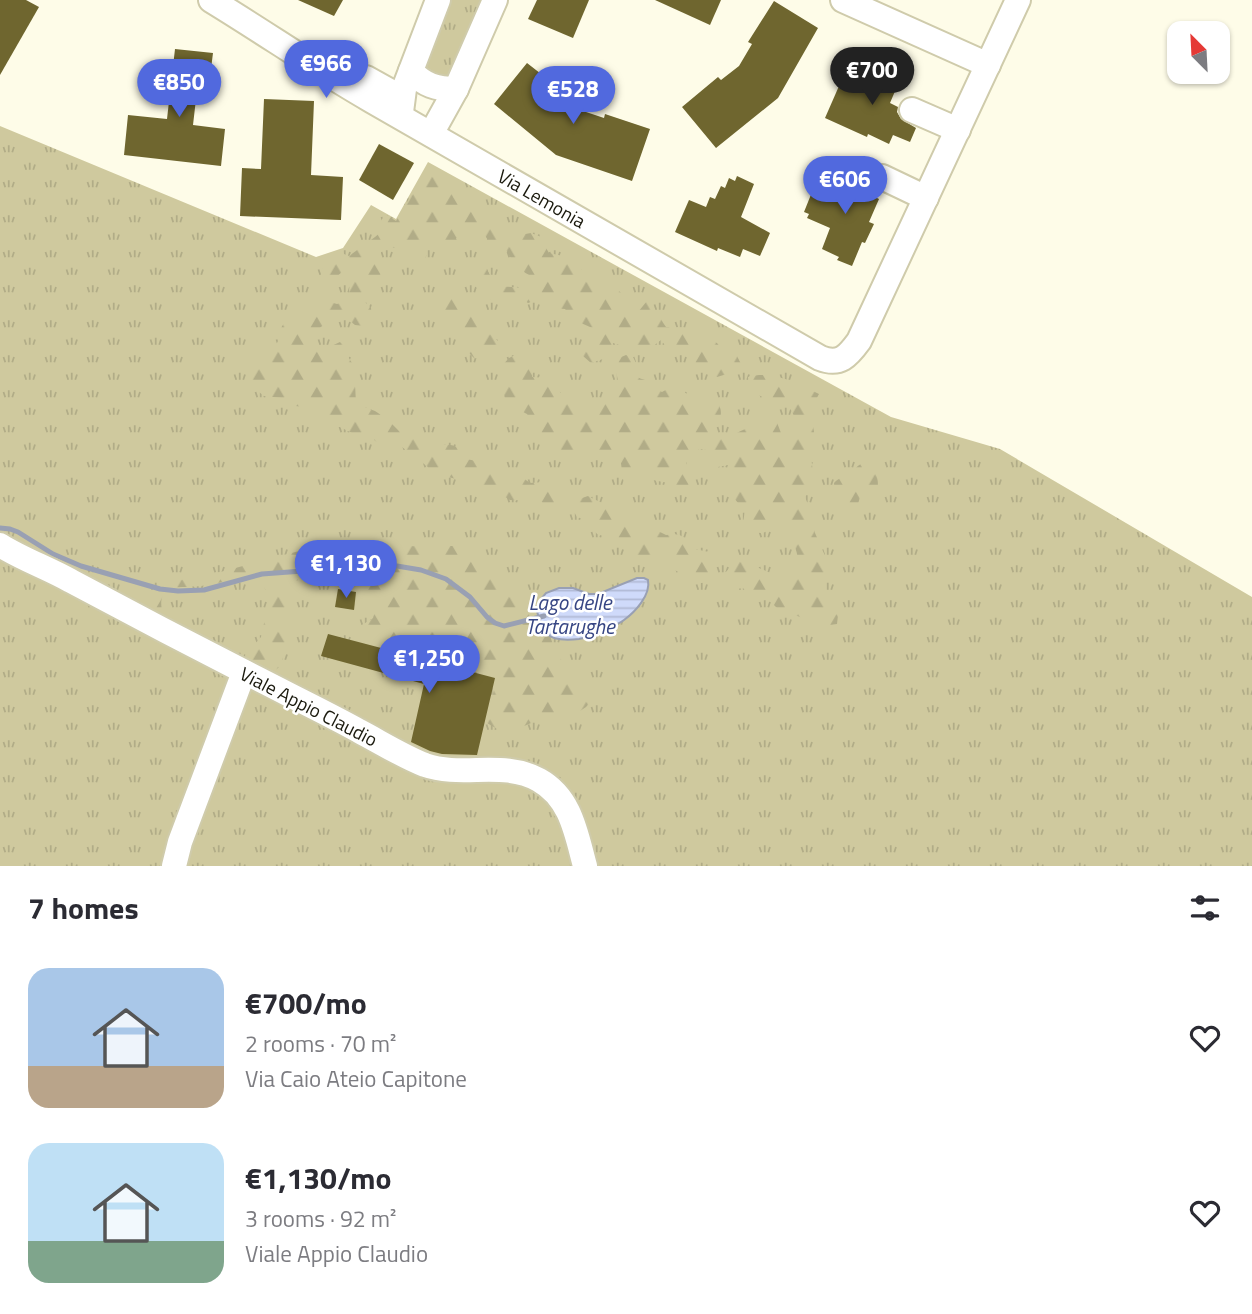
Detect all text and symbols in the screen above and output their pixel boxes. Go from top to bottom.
north arrow [1167,21,1230,84]
map controls [1167,21,1230,84]
pin: €966 [285,41,367,100]
text: €966 [300,45,352,80]
pin: €700 [831,48,913,107]
text: €700 [846,52,898,87]
pin: €850 [138,60,220,119]
text: €850 [153,64,205,99]
pin: €528 [532,66,614,126]
text: €528 [547,71,599,106]
pin: €606 [804,156,886,216]
street label: Via Lemonia [493,161,592,235]
text: €606 [819,161,871,196]
pin: €1,130 [289,540,403,600]
text: €1,130 [311,545,381,580]
water label: Lago delle Tartarughe [525,586,616,642]
pin: €1,250 [372,636,486,695]
text: €1,250 [394,640,464,675]
street label: Viale Appio Claudio [235,659,383,753]
text: 7 homes [28,885,139,931]
icon: filters [1186,889,1224,927]
text: €700/mo [245,980,367,1026]
icon: home [84,996,168,1080]
icon: heart [1186,1019,1224,1057]
text: 2 rooms · 70 m² [245,1026,396,1061]
text: Via Caio Ateio Capitone [245,1061,467,1096]
text: €1,130/mo [245,1155,391,1201]
icon: home [84,1171,168,1255]
icon: heart [1186,1194,1224,1232]
text: 3 rooms · 92 m² [245,1201,396,1236]
text: Viale Appio Claudio [245,1236,428,1271]

